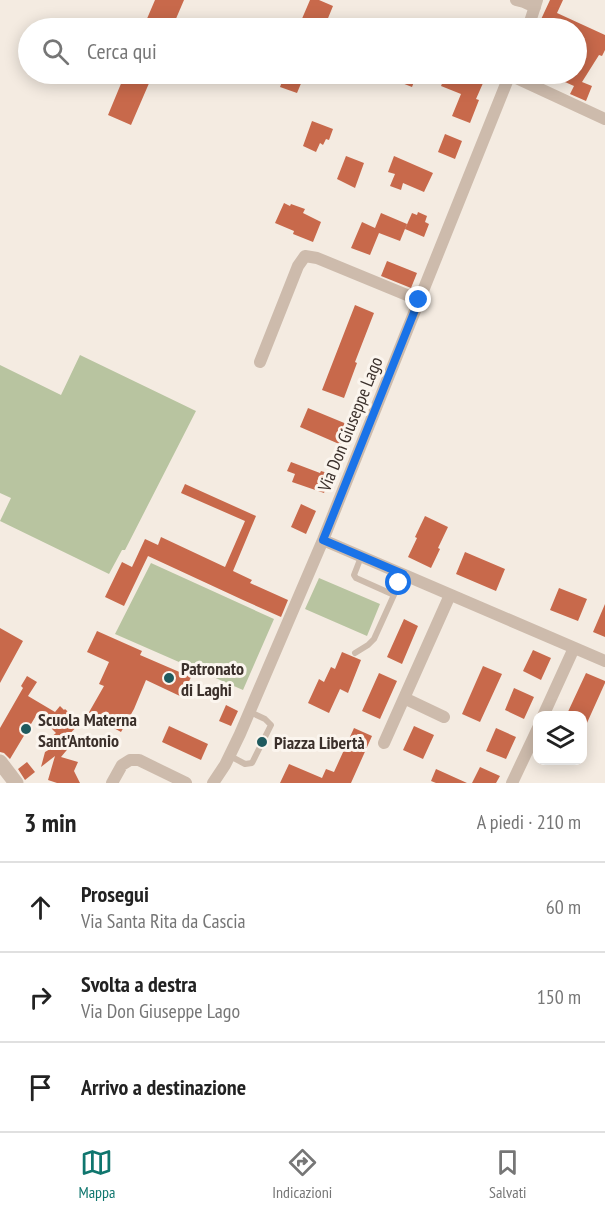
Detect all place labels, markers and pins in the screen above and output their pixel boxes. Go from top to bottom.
place label: Patronato di Laghi [181,657,244,701]
marker: Patronato di Laghi [162,671,176,685]
place label: Scuola Materna Sant'Antonio [38,708,137,752]
marker: Scuola Materna Sant'Antonio [19,722,33,736]
place label: Piazza Libertà [274,731,365,754]
marker: Piazza Libertà [255,735,269,749]

